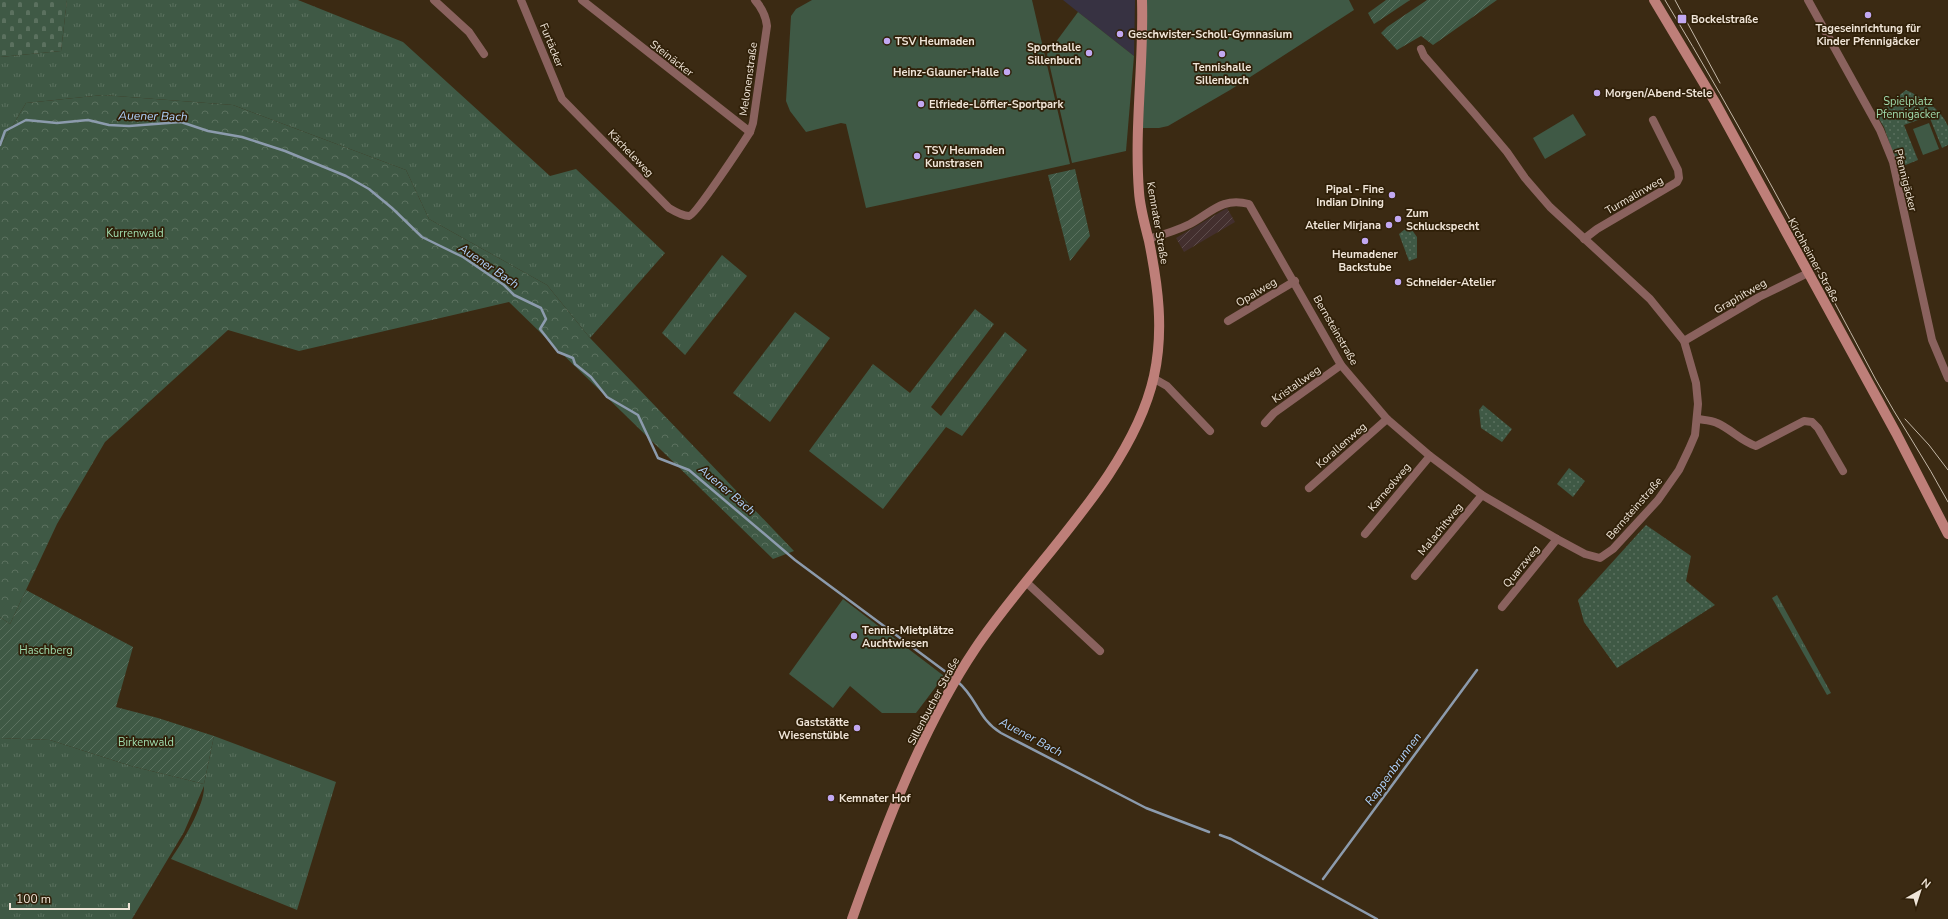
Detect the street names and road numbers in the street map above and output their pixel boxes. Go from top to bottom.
street label: Furtäcker [536,21,567,69]
street label: Steinäcker [647,37,697,80]
street label: Melonenstraße [736,41,761,117]
street label: Kächeleweg [604,126,657,180]
street label: Pfennigäcker [1891,147,1921,213]
street label: Turmalinweg [1603,173,1666,218]
street label: Kemnater Straße [1143,181,1172,266]
street label: Kirchheimer Straße [1784,215,1843,305]
street label: Opalweg [1233,274,1280,311]
street label: Graphitweg [1711,275,1769,318]
street label: Bernsteinstraße [1309,292,1362,368]
street label: Kristallweg [1269,362,1324,407]
street label: Korallenweg [1313,419,1370,472]
street label: Karneolweg [1365,460,1414,515]
street label: Bernsteinstraße [1603,474,1666,543]
street label: Malachitweg [1415,500,1466,559]
street label: Quarzweg [1500,542,1543,591]
street label: Sillenbucher Straße [904,655,963,748]

